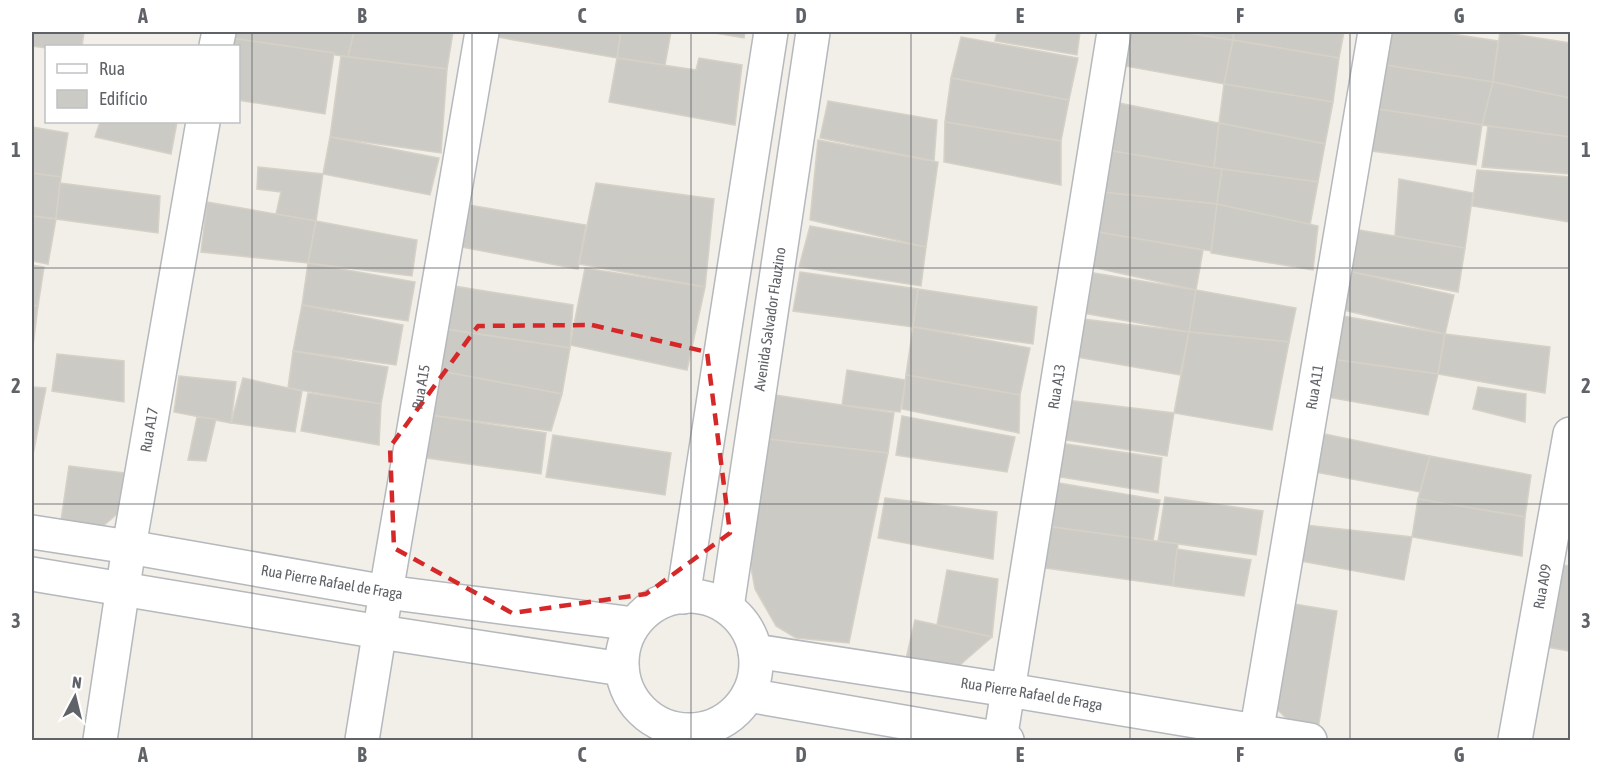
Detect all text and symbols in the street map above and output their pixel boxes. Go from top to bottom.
text: A [137,4,148,27]
text: B [357,4,367,27]
text: C [578,4,587,27]
text: D [795,4,807,27]
text: E [1016,4,1025,27]
text: F [1236,4,1244,27]
text: G [1454,4,1465,27]
legend [45,45,240,123]
text: Rua [99,58,125,79]
text: Edifício [99,88,148,109]
text: 1 [11,138,21,161]
text: 1 [1581,138,1591,161]
street label: Avenida Salvador Flauzino [750,246,789,392]
street label: Rua A15 [408,363,433,411]
street label: Rua A13 [1044,363,1068,410]
street label: Rua A11 [1302,363,1326,411]
text: 2 [11,374,21,397]
text: 2 [1581,374,1591,397]
street label: Rua A17 [137,406,161,454]
street label: Rua Pierre Rafael de Fraga [260,561,404,602]
street label: Rua A09 [1530,563,1554,610]
text: 3 [11,609,21,632]
text: 3 [1581,609,1591,632]
north arrow [45,667,105,727]
text: N [71,673,83,692]
street label: Rua Pierre Rafael de Fraga [960,674,1104,714]
text: A [137,743,148,766]
text: B [357,743,367,766]
text: C [578,743,587,766]
text: D [795,743,807,766]
text: E [1016,743,1025,766]
text: F [1236,743,1244,766]
text: G [1454,743,1465,766]

